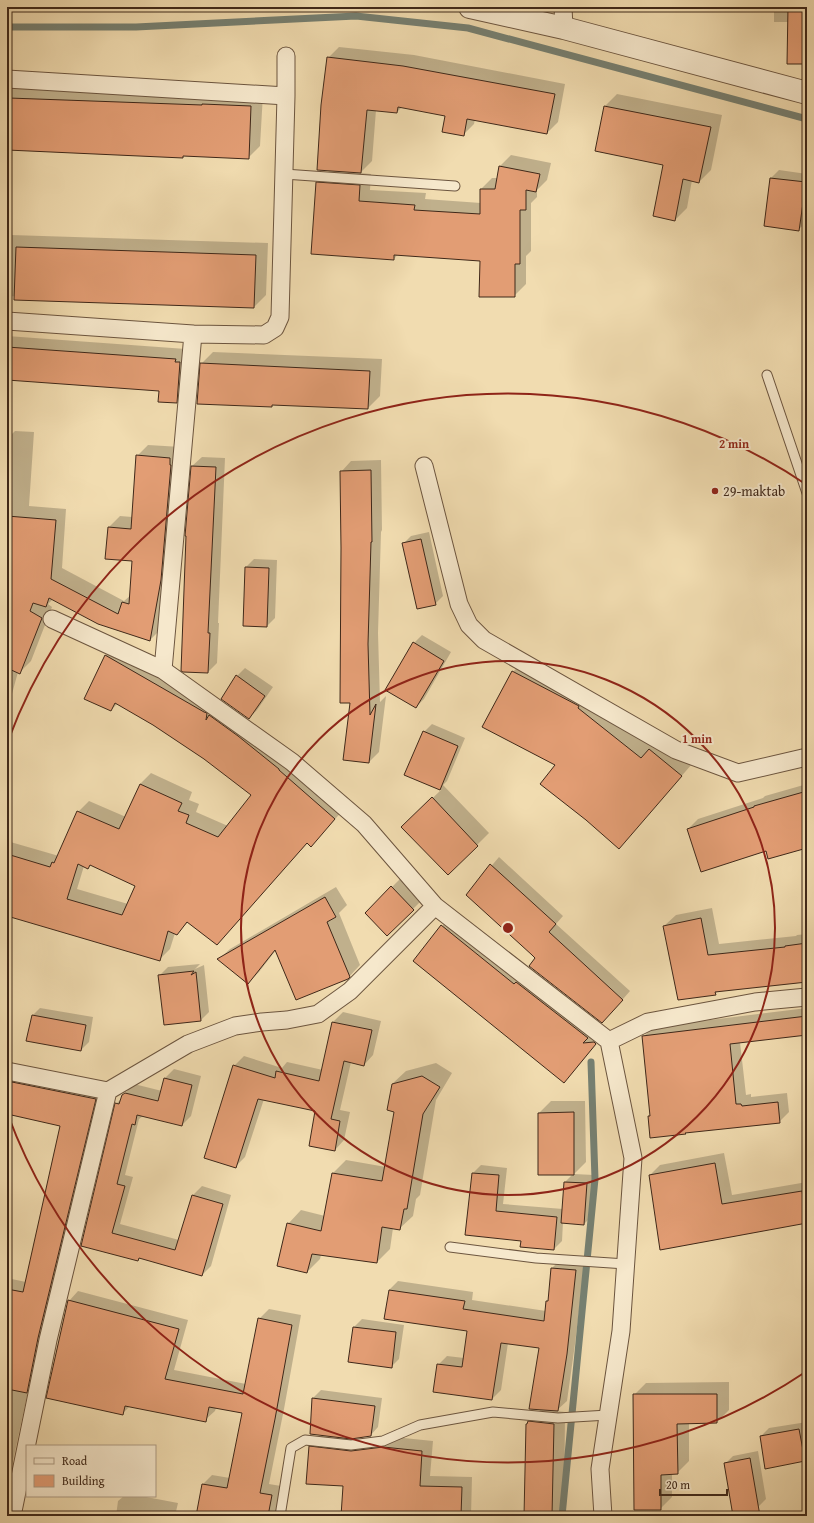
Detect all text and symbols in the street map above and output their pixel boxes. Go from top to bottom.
text: 2 min [719,435,749,452]
place label: 29-maktab [723,481,785,501]
marker: 29-maktab [710,486,720,496]
text: 1 min [682,730,712,747]
centre of rings [501,921,515,935]
legend [26,1445,156,1497]
text: Road [62,1452,88,1469]
scale bar [660,1471,727,1497]
text: Building [62,1472,105,1489]
text: 20 m [666,1476,690,1493]

